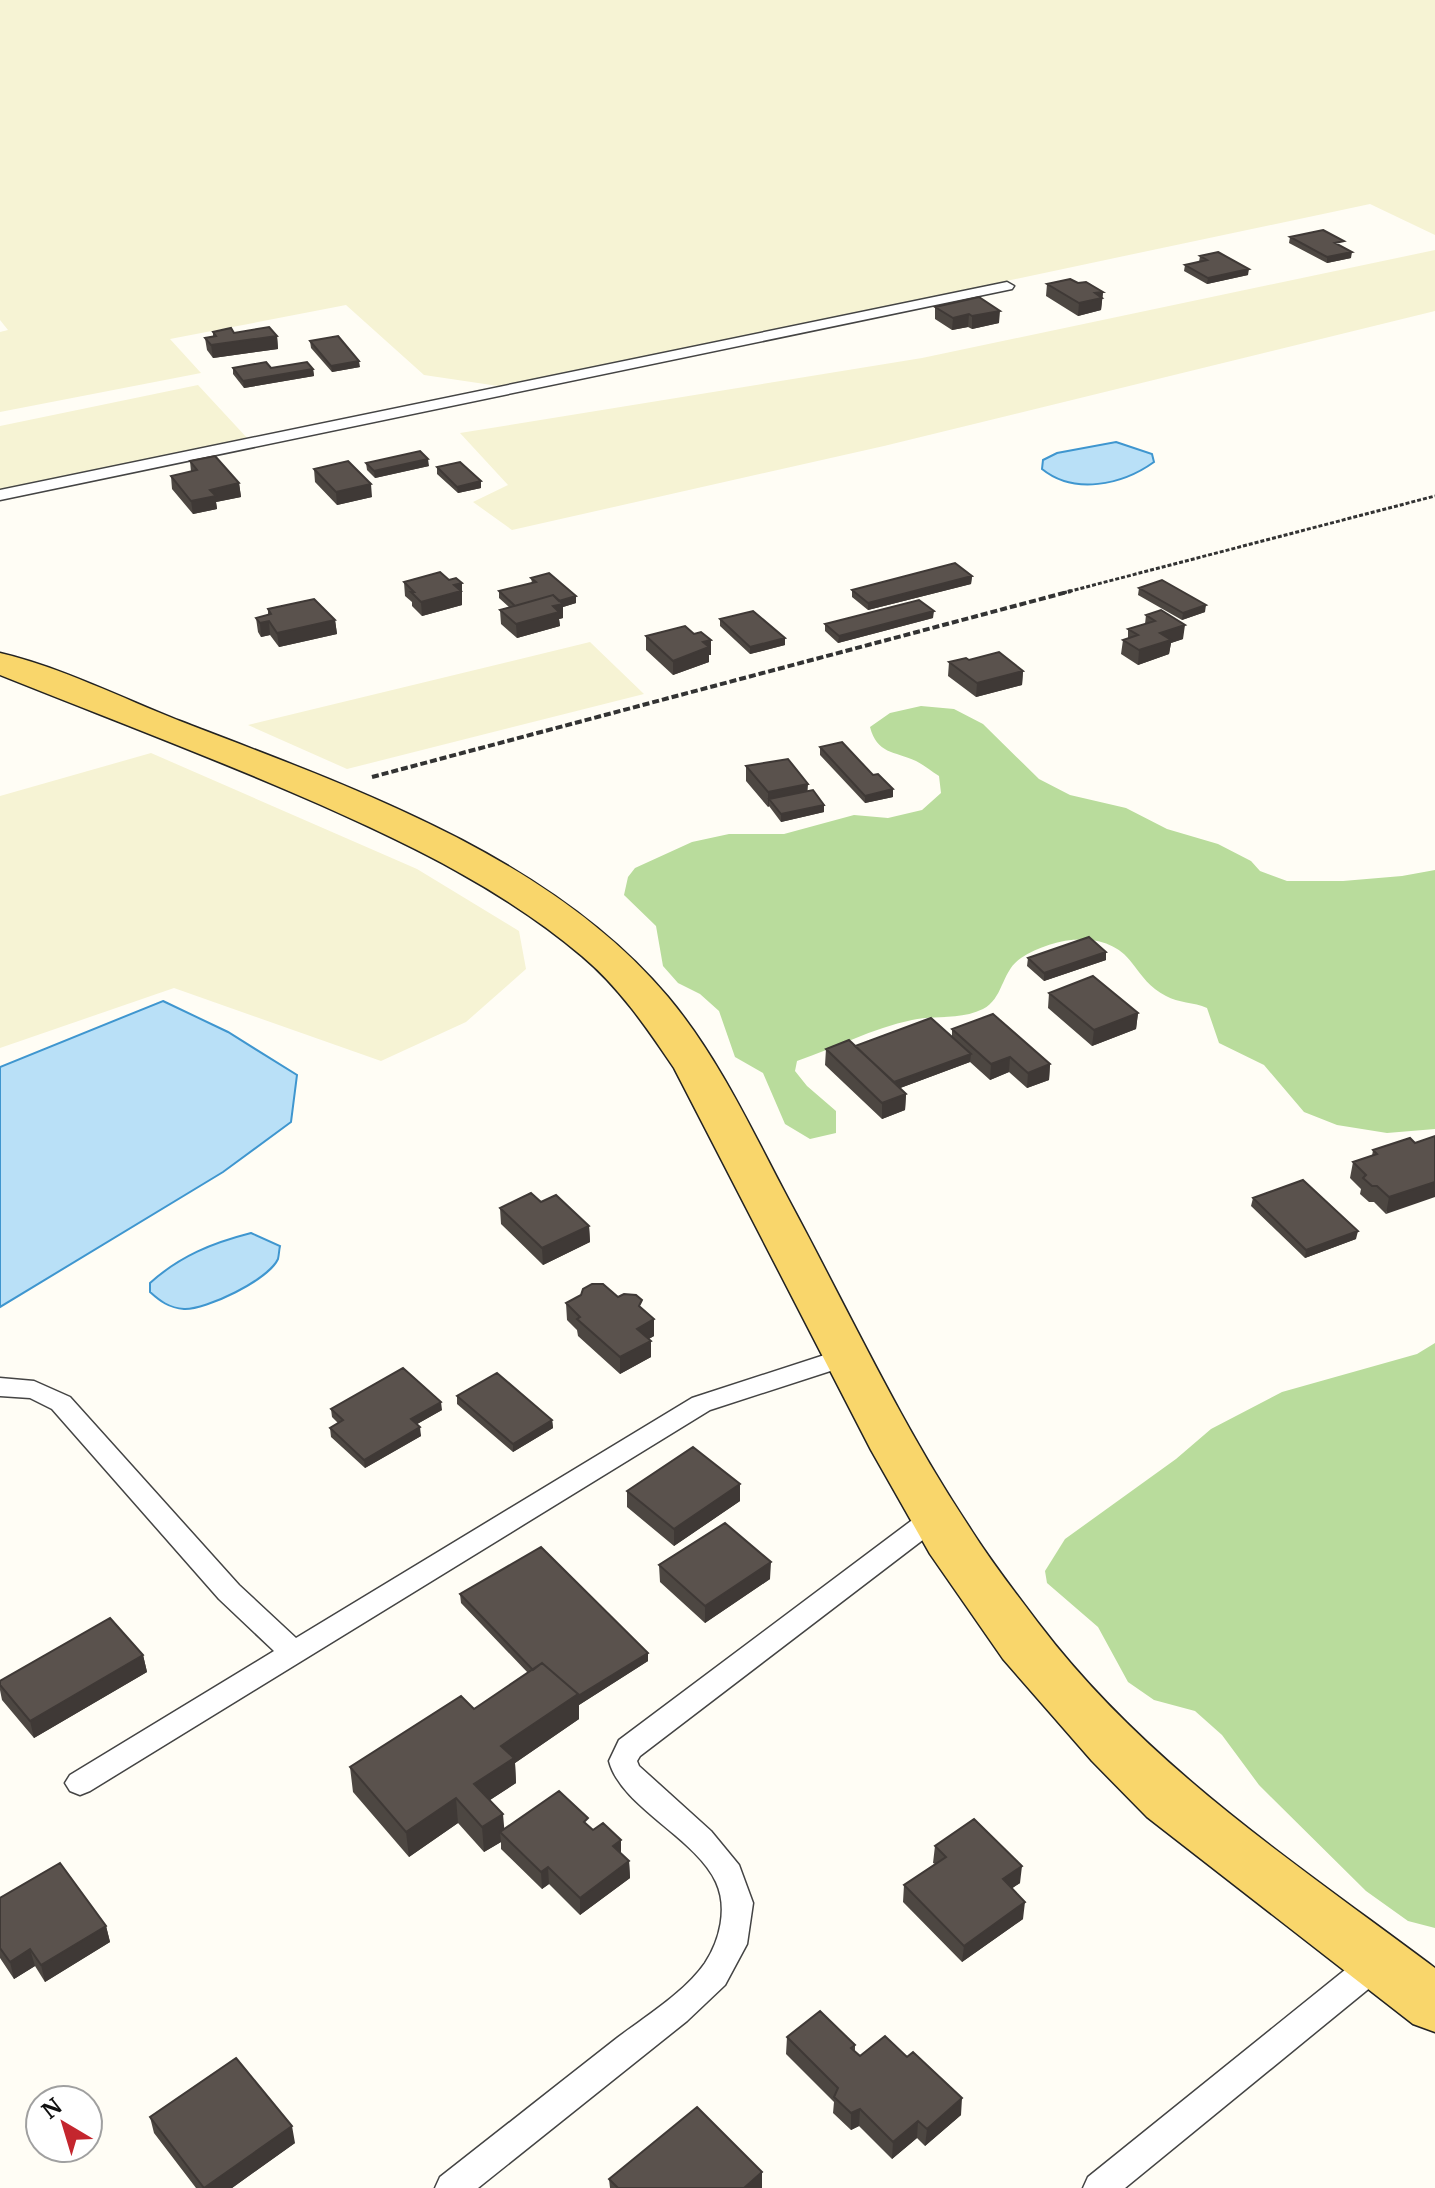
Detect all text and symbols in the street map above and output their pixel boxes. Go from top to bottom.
north arrow [24,2084,104,2164]
text: N [36,2091,68,2125]

